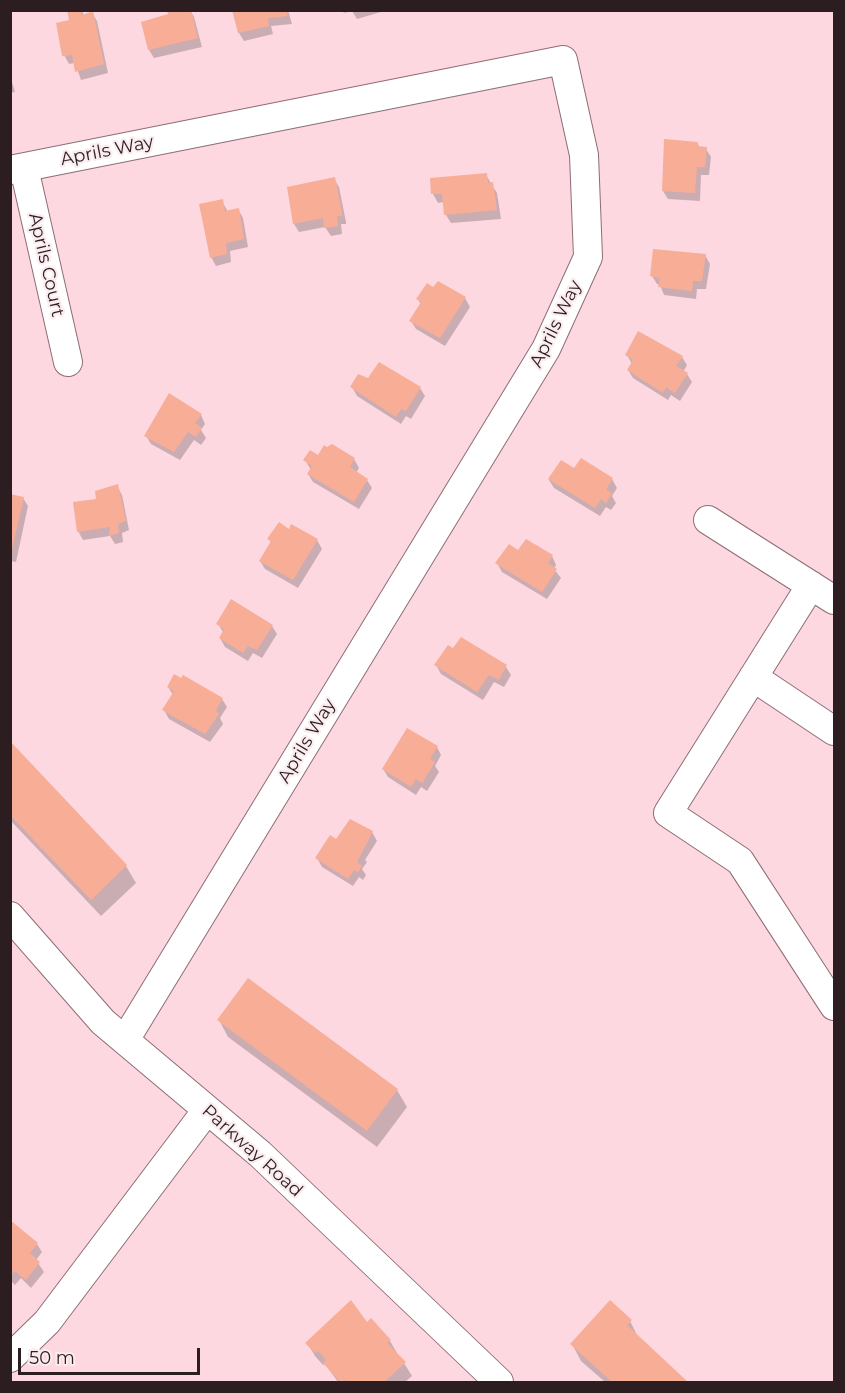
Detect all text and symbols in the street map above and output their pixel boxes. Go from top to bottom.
street label: Aprils Way [59,131,155,171]
street label: Aprils Court [24,211,68,319]
street label: Aprils Way [526,277,586,371]
street label: Aprils Way [273,695,341,787]
street label: Parkway Road [197,1100,307,1202]
scale bar [21,1336,202,1374]
text: 50 m [29,1347,75,1369]

